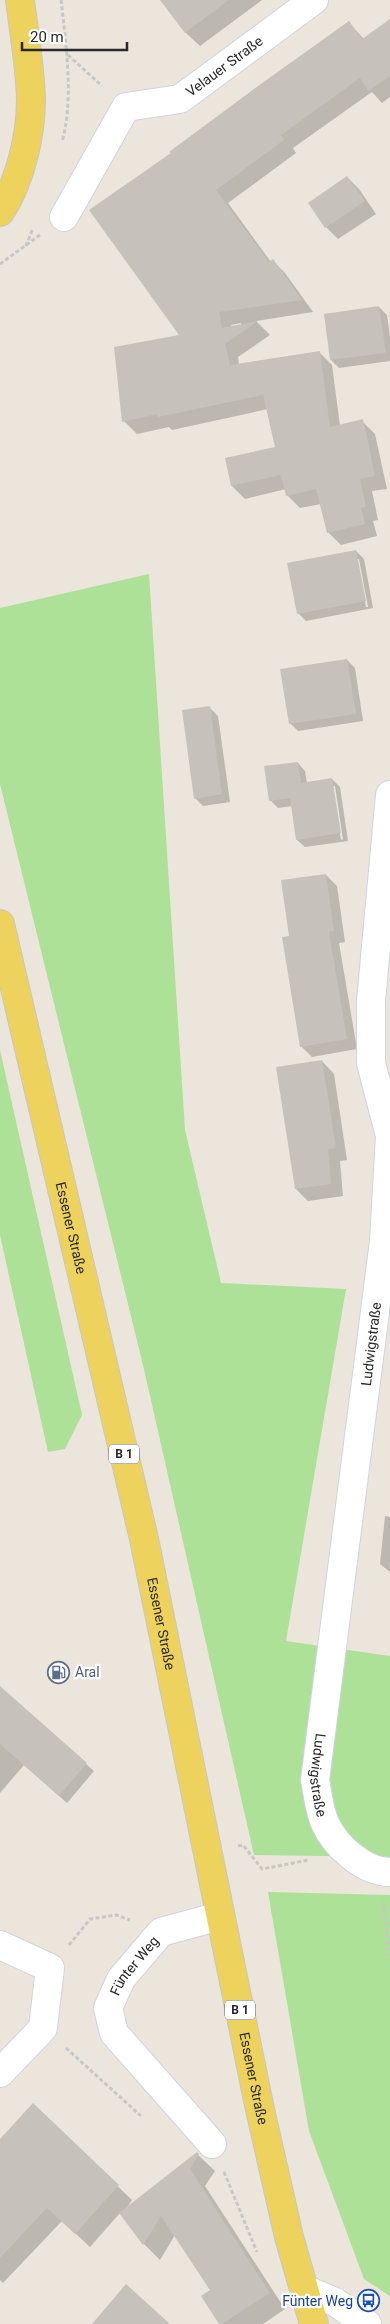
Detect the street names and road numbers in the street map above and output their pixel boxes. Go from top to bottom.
street label: Velauer Straße [183,33,266,100]
street label: Essener Straße [53,1180,90,1275]
street label: Ludwigstraße [358,1301,384,1387]
road number: B 1 [109,1445,139,1464]
street label: Essener Straße [144,1576,178,1671]
street label: Ludwigstraße [307,1732,330,1819]
street label: Fünter Weg [107,1933,162,1998]
road number: B 1 [225,2000,255,2020]
street label: Essener Straße [236,2031,271,2126]

